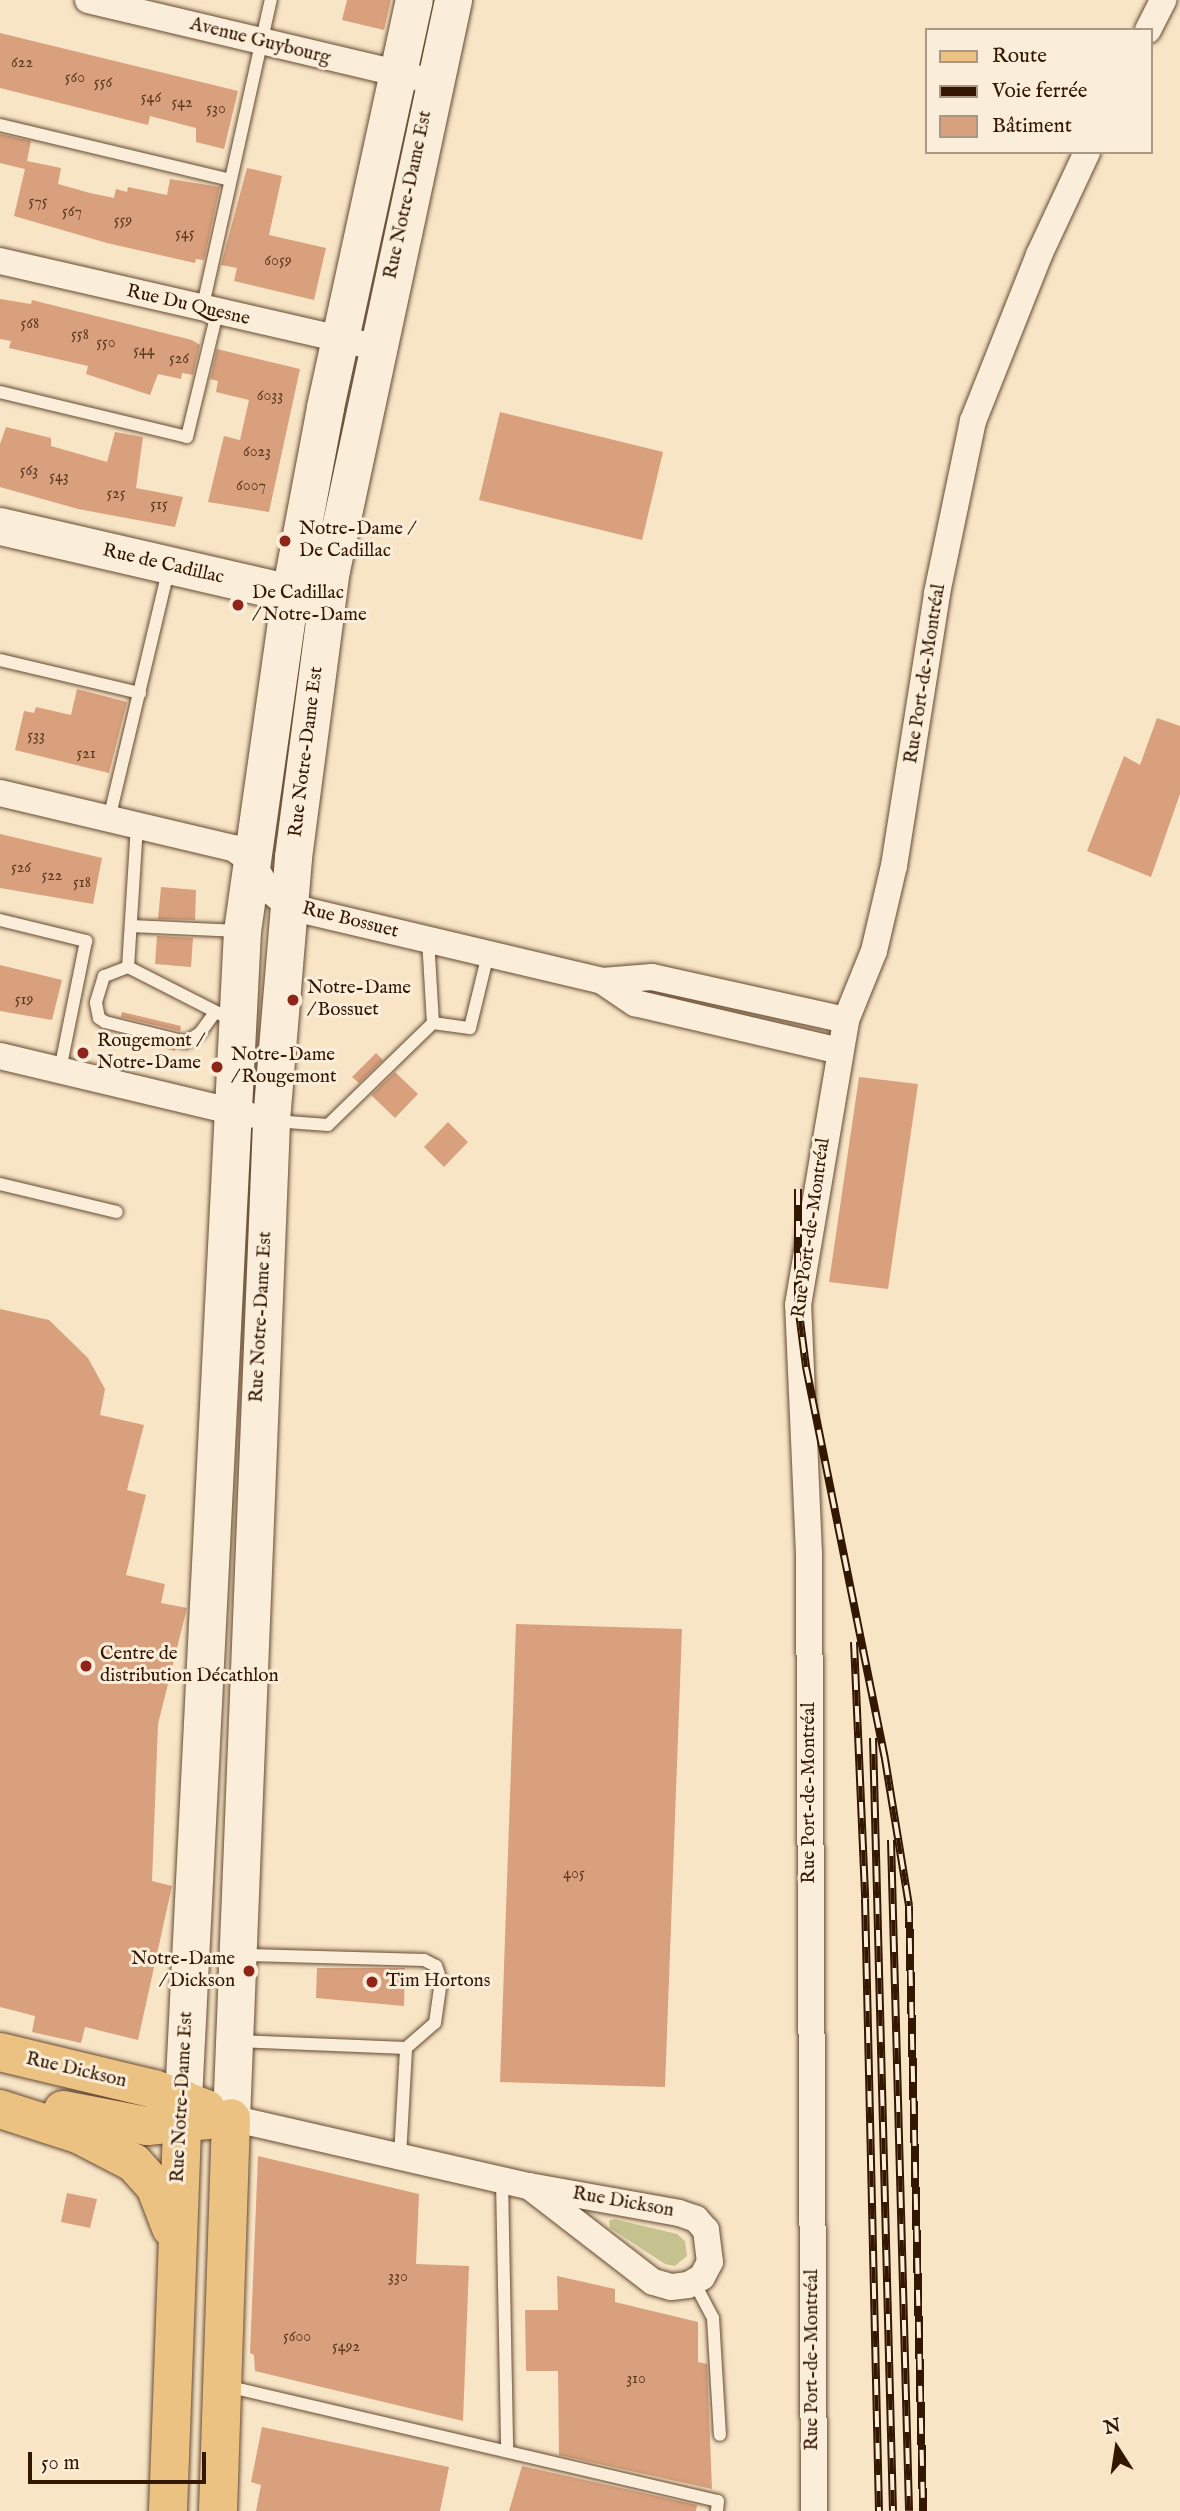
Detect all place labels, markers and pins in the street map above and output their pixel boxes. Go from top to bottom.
place label: Notre-Dame / De Cadillac [299,519,414,563]
marker: Notre-Dame / De Cadillac [277,533,293,549]
place label: De Cadillac / Notre-Dame [252,583,367,627]
marker: De Cadillac / Notre-Dame [230,597,246,613]
place label: Notre-Dame / Bossuet [307,978,411,1022]
marker: Notre-Dame / Bossuet [285,992,301,1008]
place label: Rougemont / Notre-Dame [97,1031,202,1075]
marker: Rougemont / Notre-Dame [75,1045,91,1061]
place label: Notre-Dame / Rougemont [231,1045,336,1089]
marker: Notre-Dame / Rougemont [209,1059,225,1075]
place label: Centre de distribution Décathlon [100,1644,279,1688]
marker: Centre de distribution Décathlon [78,1658,94,1674]
place label: Notre-Dame / Dickson [131,1949,235,1993]
marker: Notre-Dame / Dickson [241,1963,257,1979]
place label: Tim Hortons [386,1971,490,1993]
marker: Tim Hortons [364,1974,380,1990]

